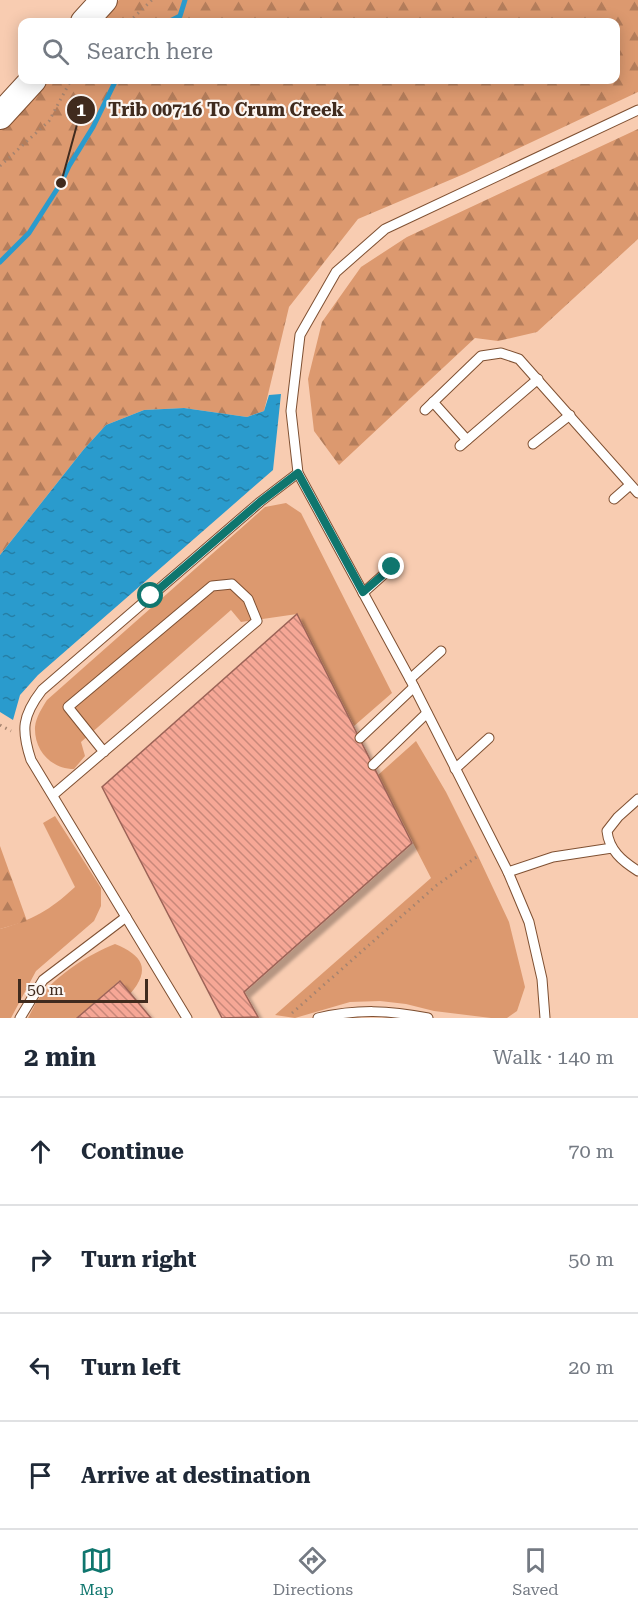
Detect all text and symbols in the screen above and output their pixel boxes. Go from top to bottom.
search box [18,18,620,84]
icon: search [39,35,72,68]
text: Search here [87,39,213,64]
callout: Trib 00716 To Crum Creek [66,92,356,128]
text: 1 [76,99,86,120]
text: Trib 00716 To Crum Creek [108,99,345,120]
route end [378,553,404,579]
route start [137,582,163,608]
scale bar [18,976,148,1004]
text: 50 m [27,980,64,999]
text: 2 min [24,1042,96,1072]
text: Walk · 140 m [493,1045,614,1069]
icon: ahead [24,1135,57,1168]
text: Continue [81,1139,184,1164]
text: 70 m [568,1139,614,1163]
icon: right [24,1243,57,1276]
text: Turn right [81,1247,196,1272]
text: 50 m [568,1247,614,1271]
icon: left [24,1351,57,1384]
text: Turn left [81,1355,181,1380]
text: 20 m [568,1355,614,1379]
icon: arrive [24,1459,57,1492]
text: Arrive at destination [81,1463,310,1488]
tab: Map [79,1544,114,1599]
tab: Directions [273,1544,353,1599]
tab: Saved [512,1544,559,1599]

